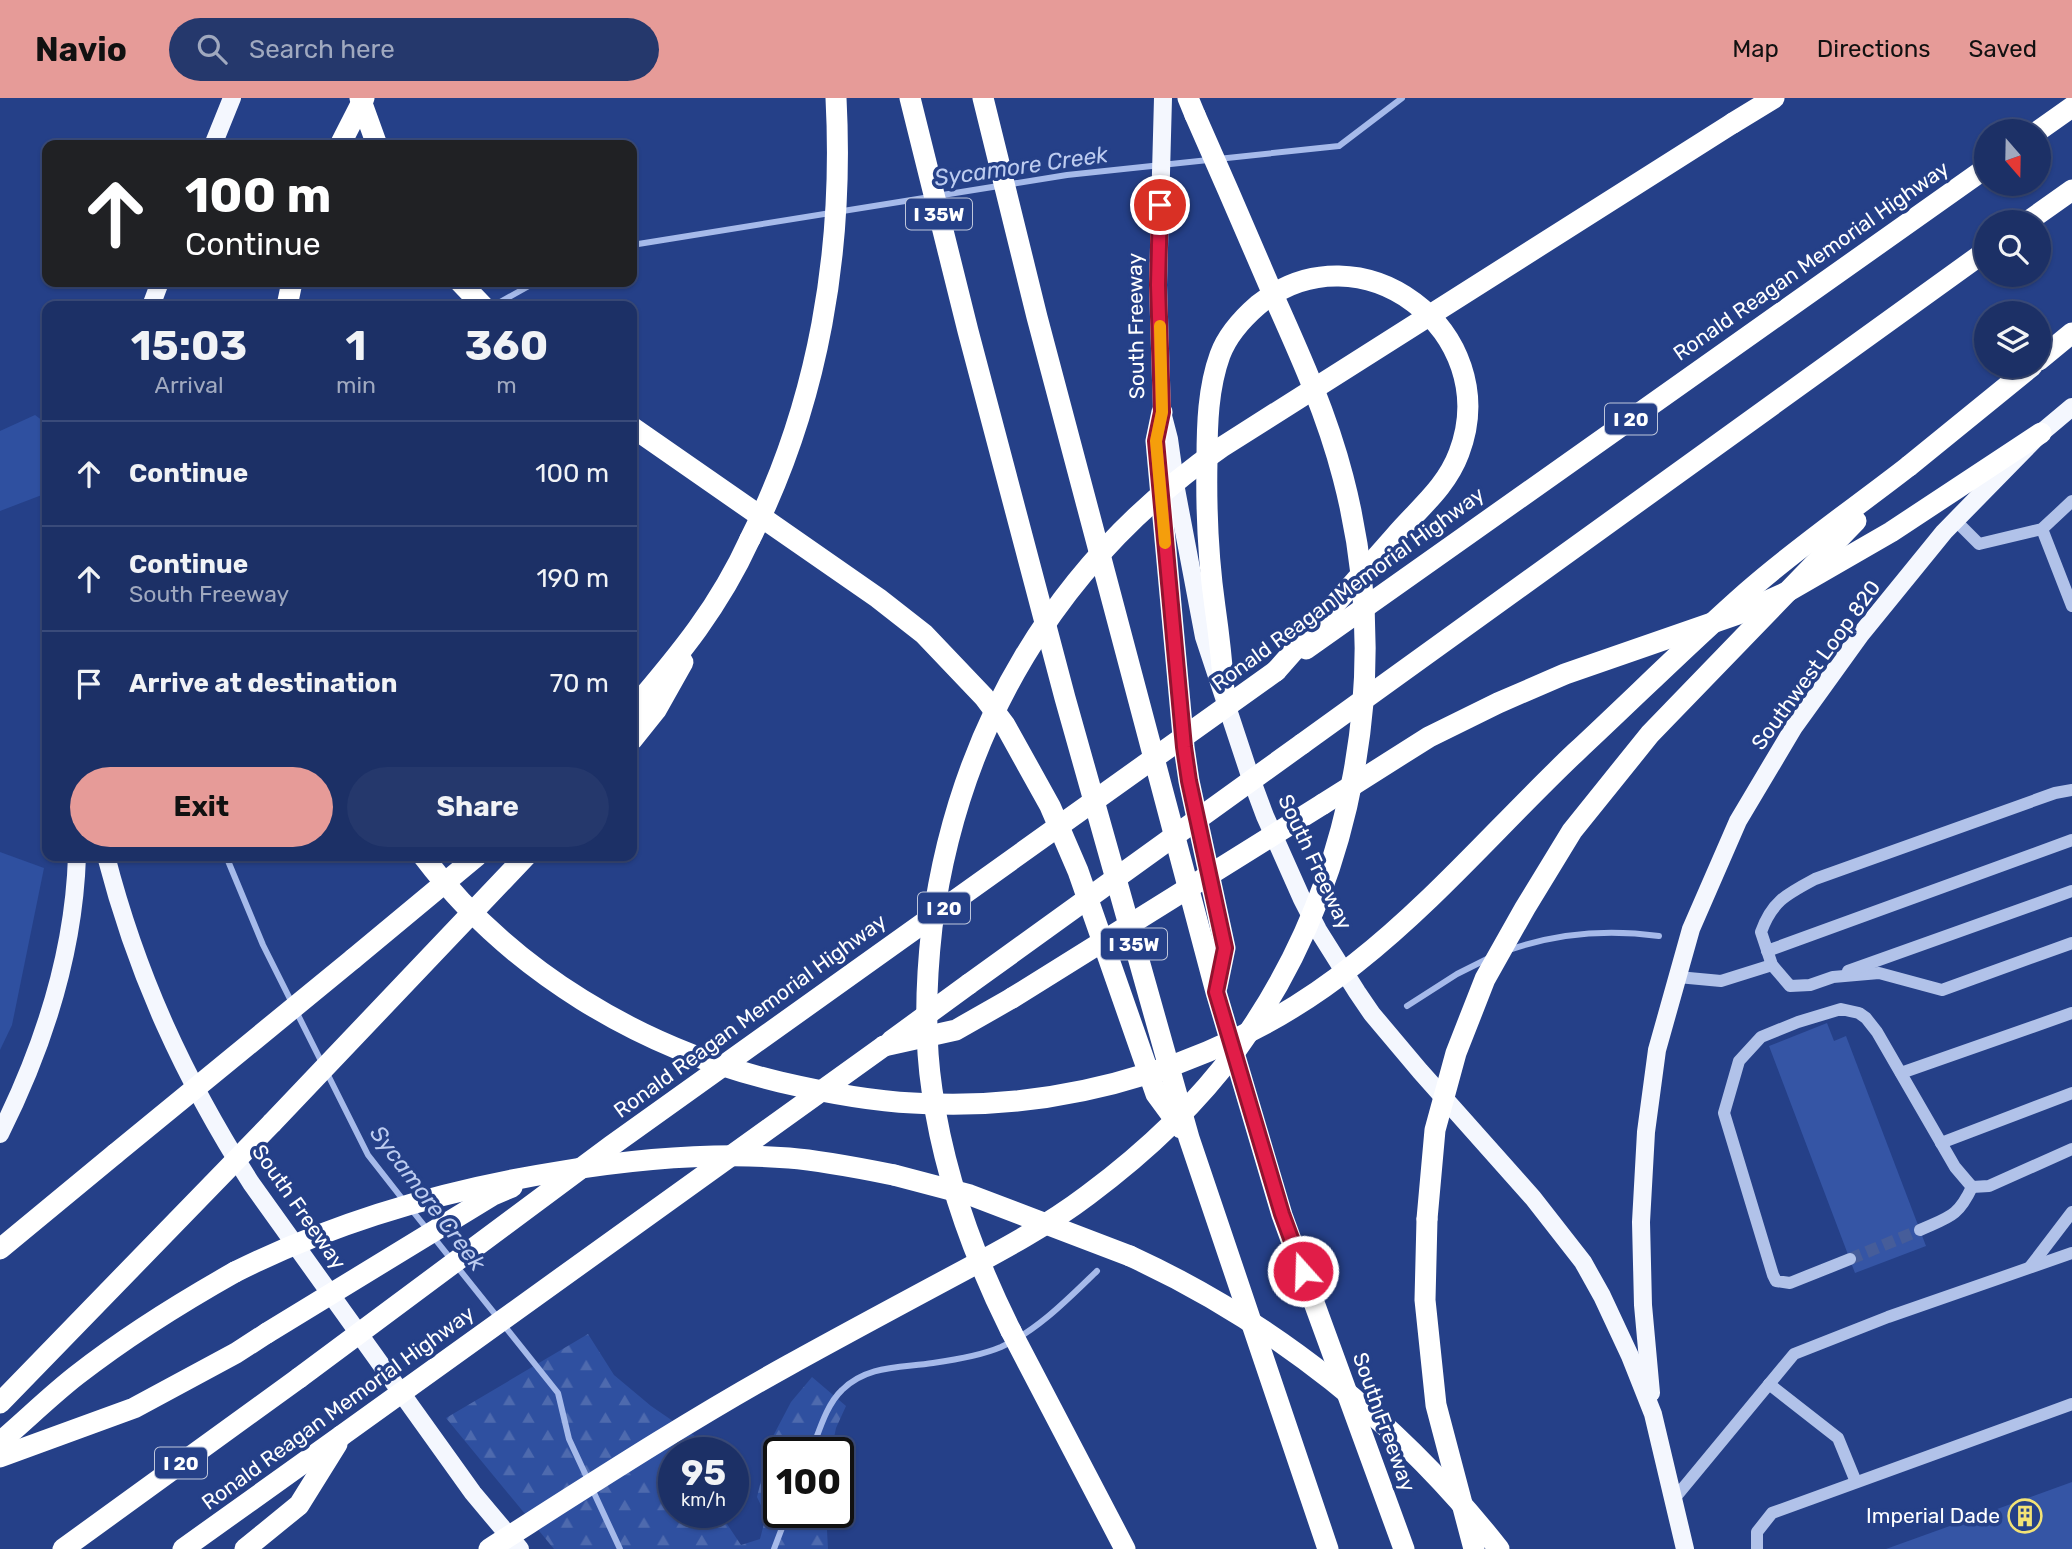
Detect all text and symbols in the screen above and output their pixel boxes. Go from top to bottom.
search box [169,18,659,81]
text: Navio [35,30,127,69]
icon: search [193,30,231,68]
text: Search here [249,34,395,65]
text: Map [1732,35,1779,63]
text: Directions [1817,35,1930,63]
text: Saved [1968,35,2037,63]
north arrow [1974,119,2051,196]
map controls [1974,119,2051,378]
water label: Sycamore Creek [932,140,1111,192]
street label: Ronald Reagan Memorial Highway [1668,155,1954,366]
text: 100 m [185,166,331,224]
icon: ahead [70,168,161,259]
pin [1130,175,1190,235]
icon: arrive [1141,186,1179,224]
road number: I 35W [906,198,972,230]
button: search [1974,210,2051,287]
text: Continue [185,225,321,263]
street label: South Freeway [1122,252,1149,399]
button: layers [1974,301,2051,378]
text: 15:03 [131,321,247,371]
text: 1 [346,321,366,371]
text: 360 [465,321,548,371]
text: Arrival [154,371,224,399]
text: min [336,371,376,399]
text: m [496,371,517,399]
road number: I 20 [1605,404,1657,434]
icon: ahead [70,455,108,493]
text: Continue [129,458,248,489]
text: 100 m [535,458,609,489]
street label: Ronald Reagan Memorial Highway [1207,481,1489,696]
text: Continue [129,549,248,580]
icon: ahead [70,560,108,598]
text: 190 m [536,563,609,594]
street label: Southwest Loop 820 [1746,575,1885,754]
text: South Freeway [129,580,289,608]
icon: arrive [70,665,108,703]
text: Arrive at destination [129,668,397,699]
text: 70 m [550,668,609,699]
button: Exit [70,767,333,847]
button: Share [347,767,609,847]
street label: South Freeway [1273,790,1358,934]
road number: I 20 [918,892,970,923]
street label: Ronald Reagan Memorial Highway [609,908,891,1123]
road number: I 35W [1101,929,1167,960]
water label: Sycamore Creek [364,1120,493,1277]
street label: South Freeway [247,1140,352,1274]
position arrow [1266,1234,1340,1308]
street label: Ronald Reagan Memorial Highway [197,1300,479,1515]
street label: South Freeway [1348,1349,1421,1495]
speed limit sign: 100 [763,1437,854,1528]
road number: I 20 [155,1448,207,1478]
text: 95 [681,1452,726,1494]
text: km/h [681,1489,726,1511]
building icon: Imperial Dade [2006,1497,2044,1535]
place label: Imperial Dade [1866,1503,2000,1528]

